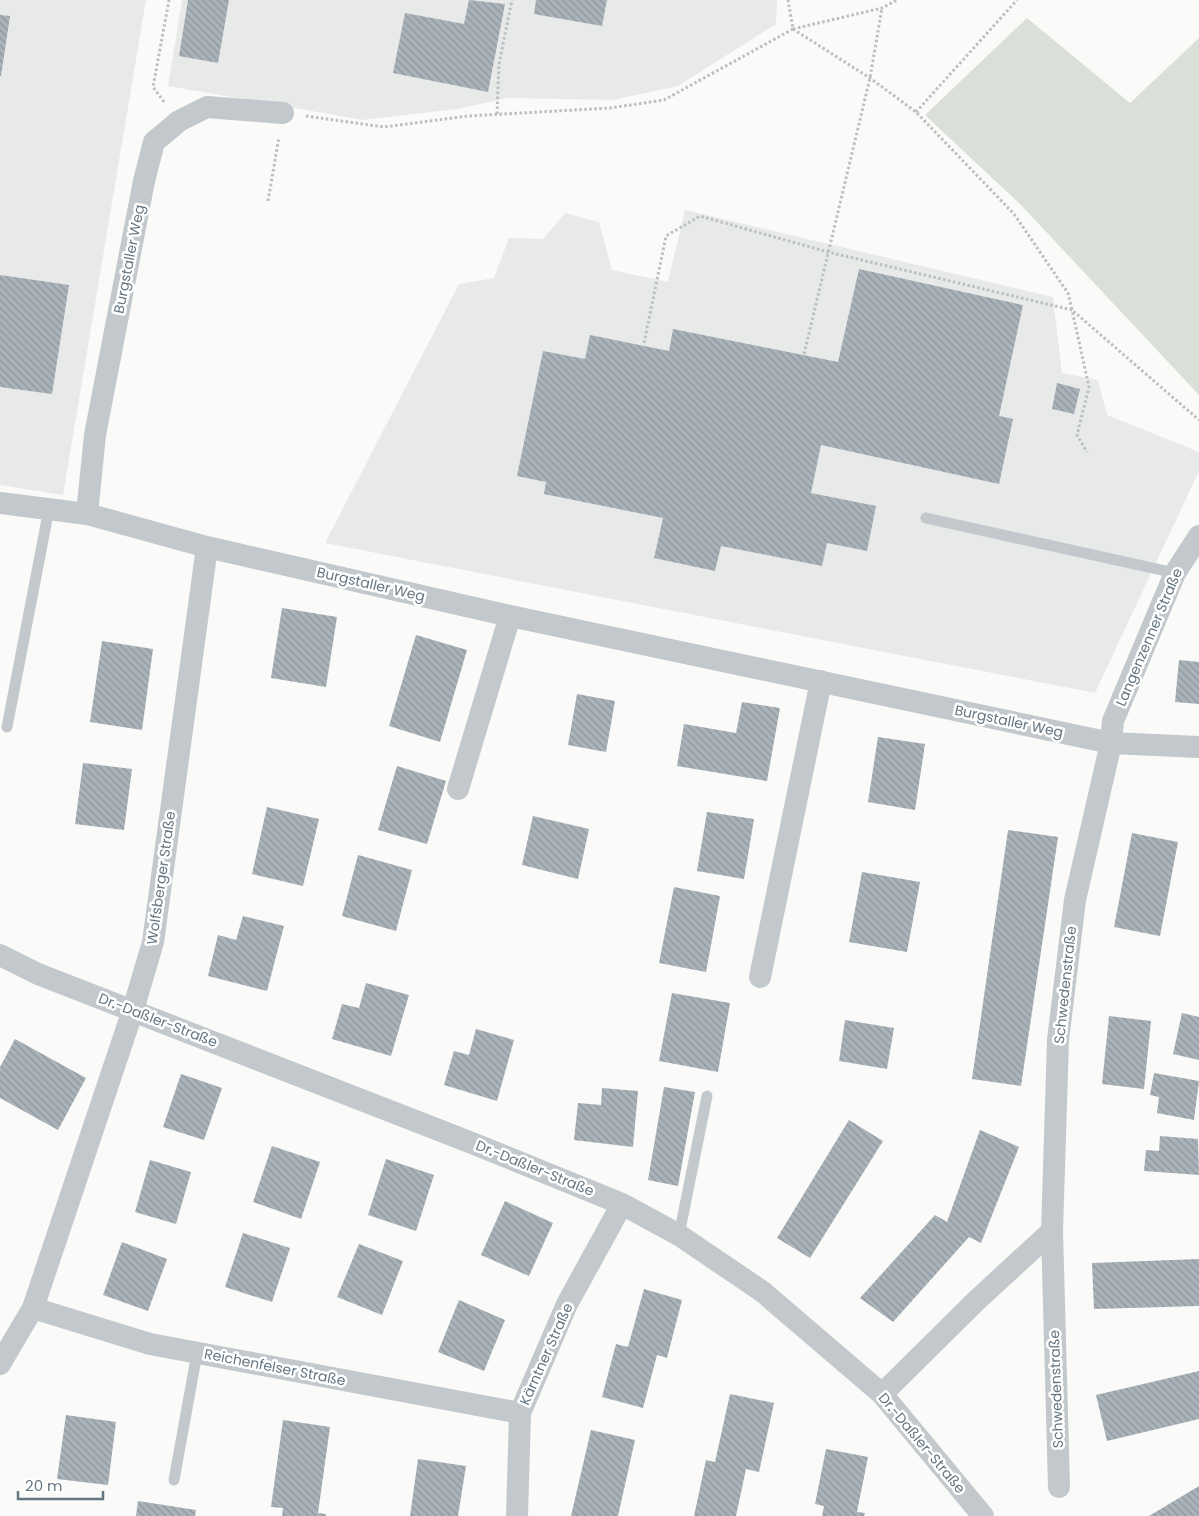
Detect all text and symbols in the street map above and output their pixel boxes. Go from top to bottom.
street label: Burgstaller Weg [109,203,149,315]
street label: Burgstaller Weg [315,562,427,606]
street label: Langenzenner Straße [1111,565,1187,709]
street label: Burgstaller Weg [953,700,1065,742]
street label: Wolfsberger Straße [142,810,180,946]
street label: Schwedenstraße [1049,925,1081,1045]
street label: Dr.-Daßler-Straße [96,988,221,1052]
street label: Dr.-Daßler-Straße [473,1135,597,1201]
street label: Kärntner Straße [515,1299,578,1408]
street label: Schwedenstraße [1044,1329,1068,1448]
street label: Reichenfelser Straße [203,1343,348,1391]
street label: Dr.-Daßler-Straße [874,1388,970,1498]
scale bar [18,1468,102,1500]
text: 20 m [25,1475,63,1496]

